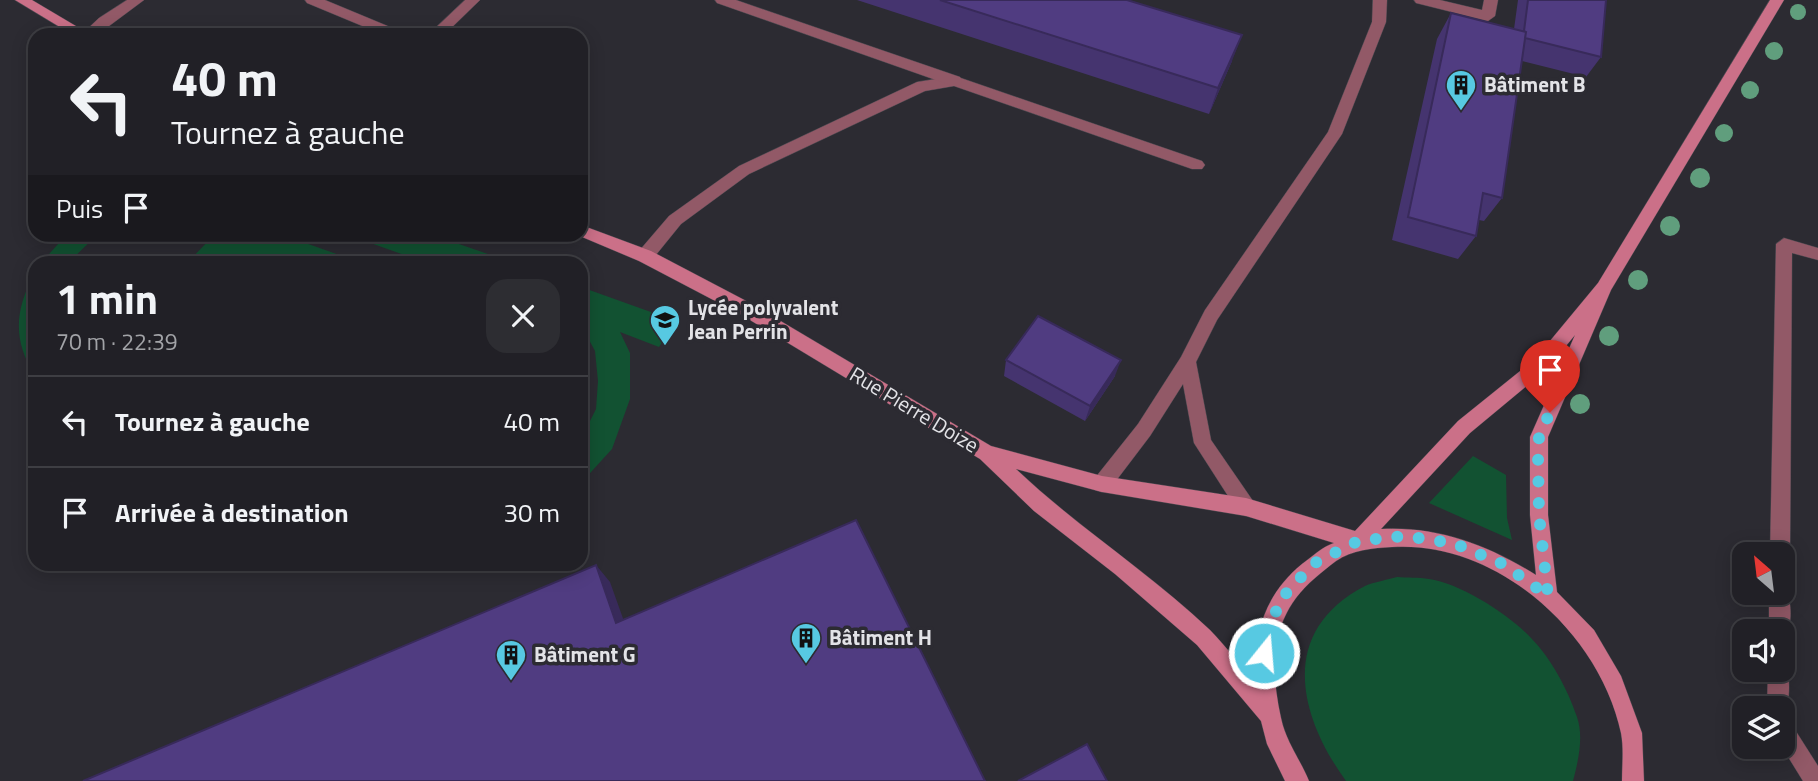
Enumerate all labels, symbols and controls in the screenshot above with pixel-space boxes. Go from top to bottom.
text: 40 m [171,40,278,115]
icon: left [56,56,147,147]
building icon: Bâtiment B [1444,68,1478,112]
place label: Bâtiment B [1484,68,1586,100]
text: Tournez à gauche [171,108,405,156]
text: Puis [56,189,103,228]
icon: arrive [117,189,155,227]
text: 1 min [56,266,158,330]
button: close [486,279,560,353]
place label: Lycée polyvalent Jean Perrin [688,291,839,347]
school or university icon: Lycée polyvalent Jean Perrin [648,303,682,347]
text: 70 m · 22:39 [56,324,178,359]
pin [1520,340,1580,412]
icon: arrive [1531,351,1569,389]
street label: Rue Pierre Doize [844,358,985,460]
text: Tournez à gauche [115,402,310,441]
text: 40 m [503,402,560,441]
icon: left [56,403,94,441]
text: Arrivée à destination [115,493,349,532]
text: 30 m [503,493,560,532]
icon: arrive [56,494,94,532]
north arrow [1732,542,1796,606]
map controls [1732,542,1795,759]
position arrow [1227,616,1301,690]
button: sound [1732,619,1795,682]
building icon: Bâtiment H [789,621,823,665]
place label: Bâtiment H [829,621,932,653]
building icon: Bâtiment G [494,638,528,682]
place label: Bâtiment G [534,638,636,670]
button: layers [1732,696,1795,759]

